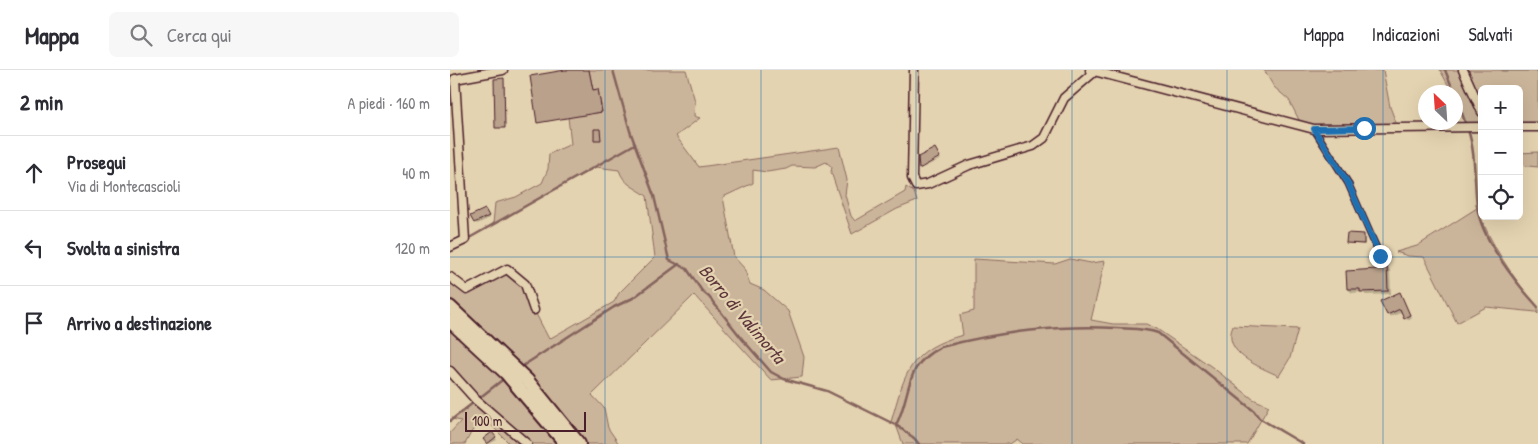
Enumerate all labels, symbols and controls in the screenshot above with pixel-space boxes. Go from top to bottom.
search box [109,12,459,57]
text: Mappa [25,19,79,51]
icon: search [127,21,155,49]
text: Cerca qui [167,22,232,48]
text: Mappa [1304,22,1344,47]
text: Indicazioni [1372,22,1440,47]
text: Salvati [1468,22,1513,47]
north arrow [1418,85,1463,130]
map controls [1478,85,1523,220]
button: + [1478,85,1523,130]
text: 2 min [20,88,63,117]
text: A piedi · 160 m [347,92,430,114]
route start [1353,117,1376,140]
button: − [1478,130,1523,175]
text: Prosegui [67,149,126,175]
icon: ahead [20,159,48,187]
text: 40 m [402,162,430,184]
text: Via di Montecascioli [67,175,181,197]
button: locate [1478,175,1523,220]
icon: left [20,234,48,262]
text: Svolta a sinistra [67,235,179,261]
text: 120 m [395,237,430,259]
route end [1369,245,1392,268]
water label: Borro di Valimorta [693,259,793,370]
icon: arrive [20,309,48,337]
text: Arrivo a destinazione [67,310,212,336]
scale bar [465,409,586,432]
text: 100 m [472,411,502,430]

